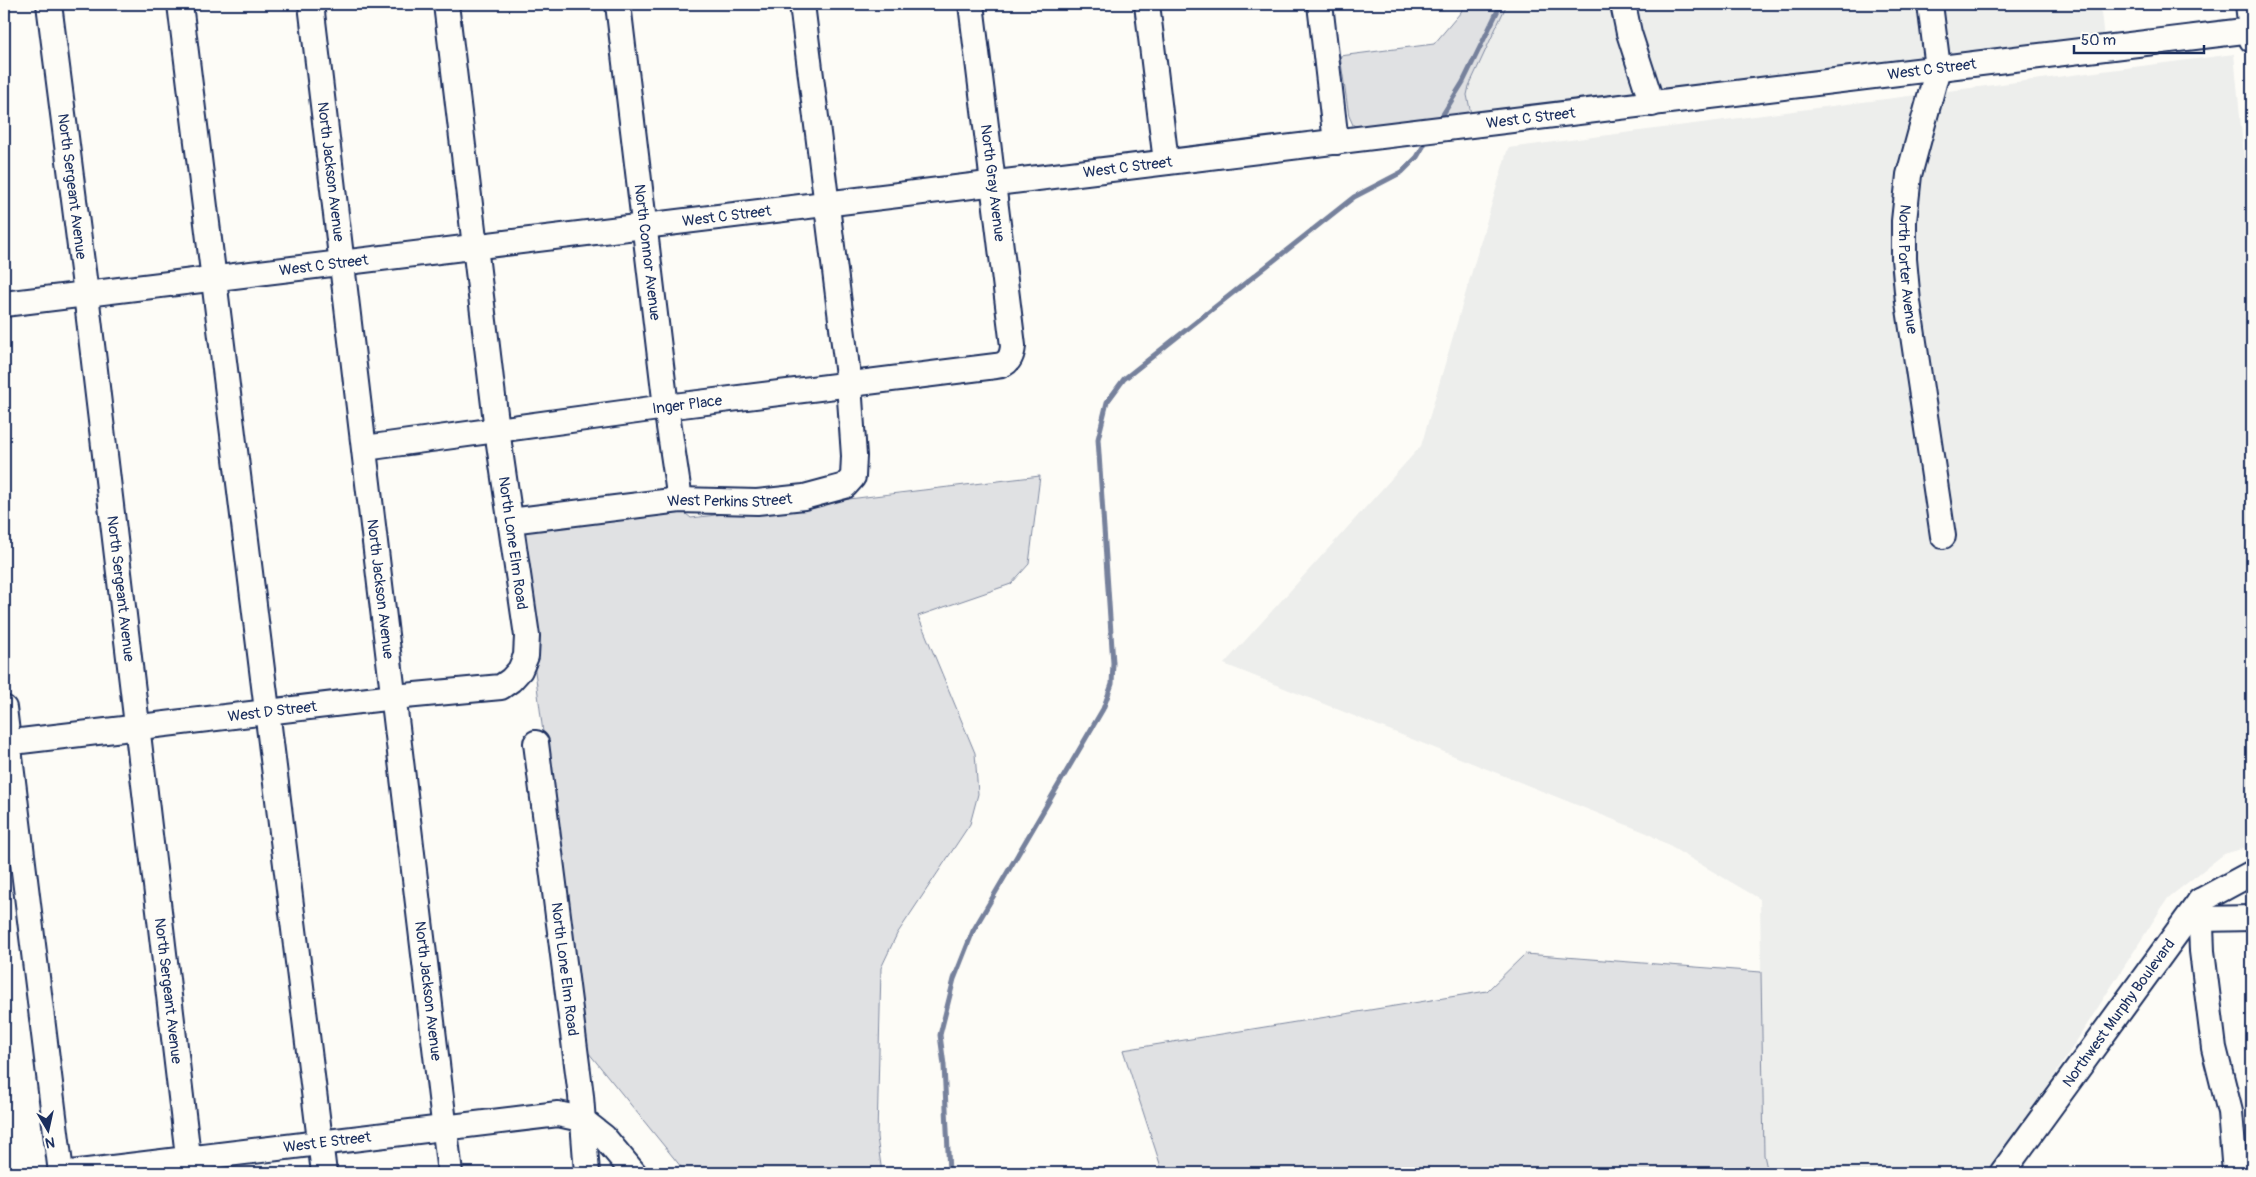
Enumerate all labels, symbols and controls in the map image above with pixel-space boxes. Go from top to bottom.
scale bar [2074,22,2204,54]
text: 50 m [2081,31,2116,50]
street label: West C Street [1886,55,1978,84]
street label: North Jackson Avenue [313,101,348,243]
street label: West C Street [1485,103,1577,133]
street label: North Sergeant Avenue [53,113,91,261]
street label: North Gray Avenue [976,123,1009,243]
street label: West C Street [1082,153,1174,182]
street label: North Connor Avenue [630,183,665,322]
street label: West C Street [681,201,773,231]
street label: North Porter Avenue [1894,203,1922,336]
street label: West C Street [278,251,370,280]
street label: Inger Place [651,391,724,419]
street label: North Lone Elm Road [494,475,531,611]
street label: West Perkins Street [666,489,794,512]
street label: North Sergeant Avenue [102,515,138,663]
street label: North Jackson Avenue [362,518,398,660]
street label: West D Street [227,697,319,727]
street label: North Lone Elm Road [546,901,582,1037]
street label: North Sergeant Avenue [150,917,186,1065]
street label: North Jackson Avenue [410,920,446,1063]
street label: Northwest Murphy Boulevard [2059,935,2179,1091]
north arrow [22,1104,72,1154]
street label: West E Street [282,1128,373,1157]
text: N [44,1133,56,1151]

